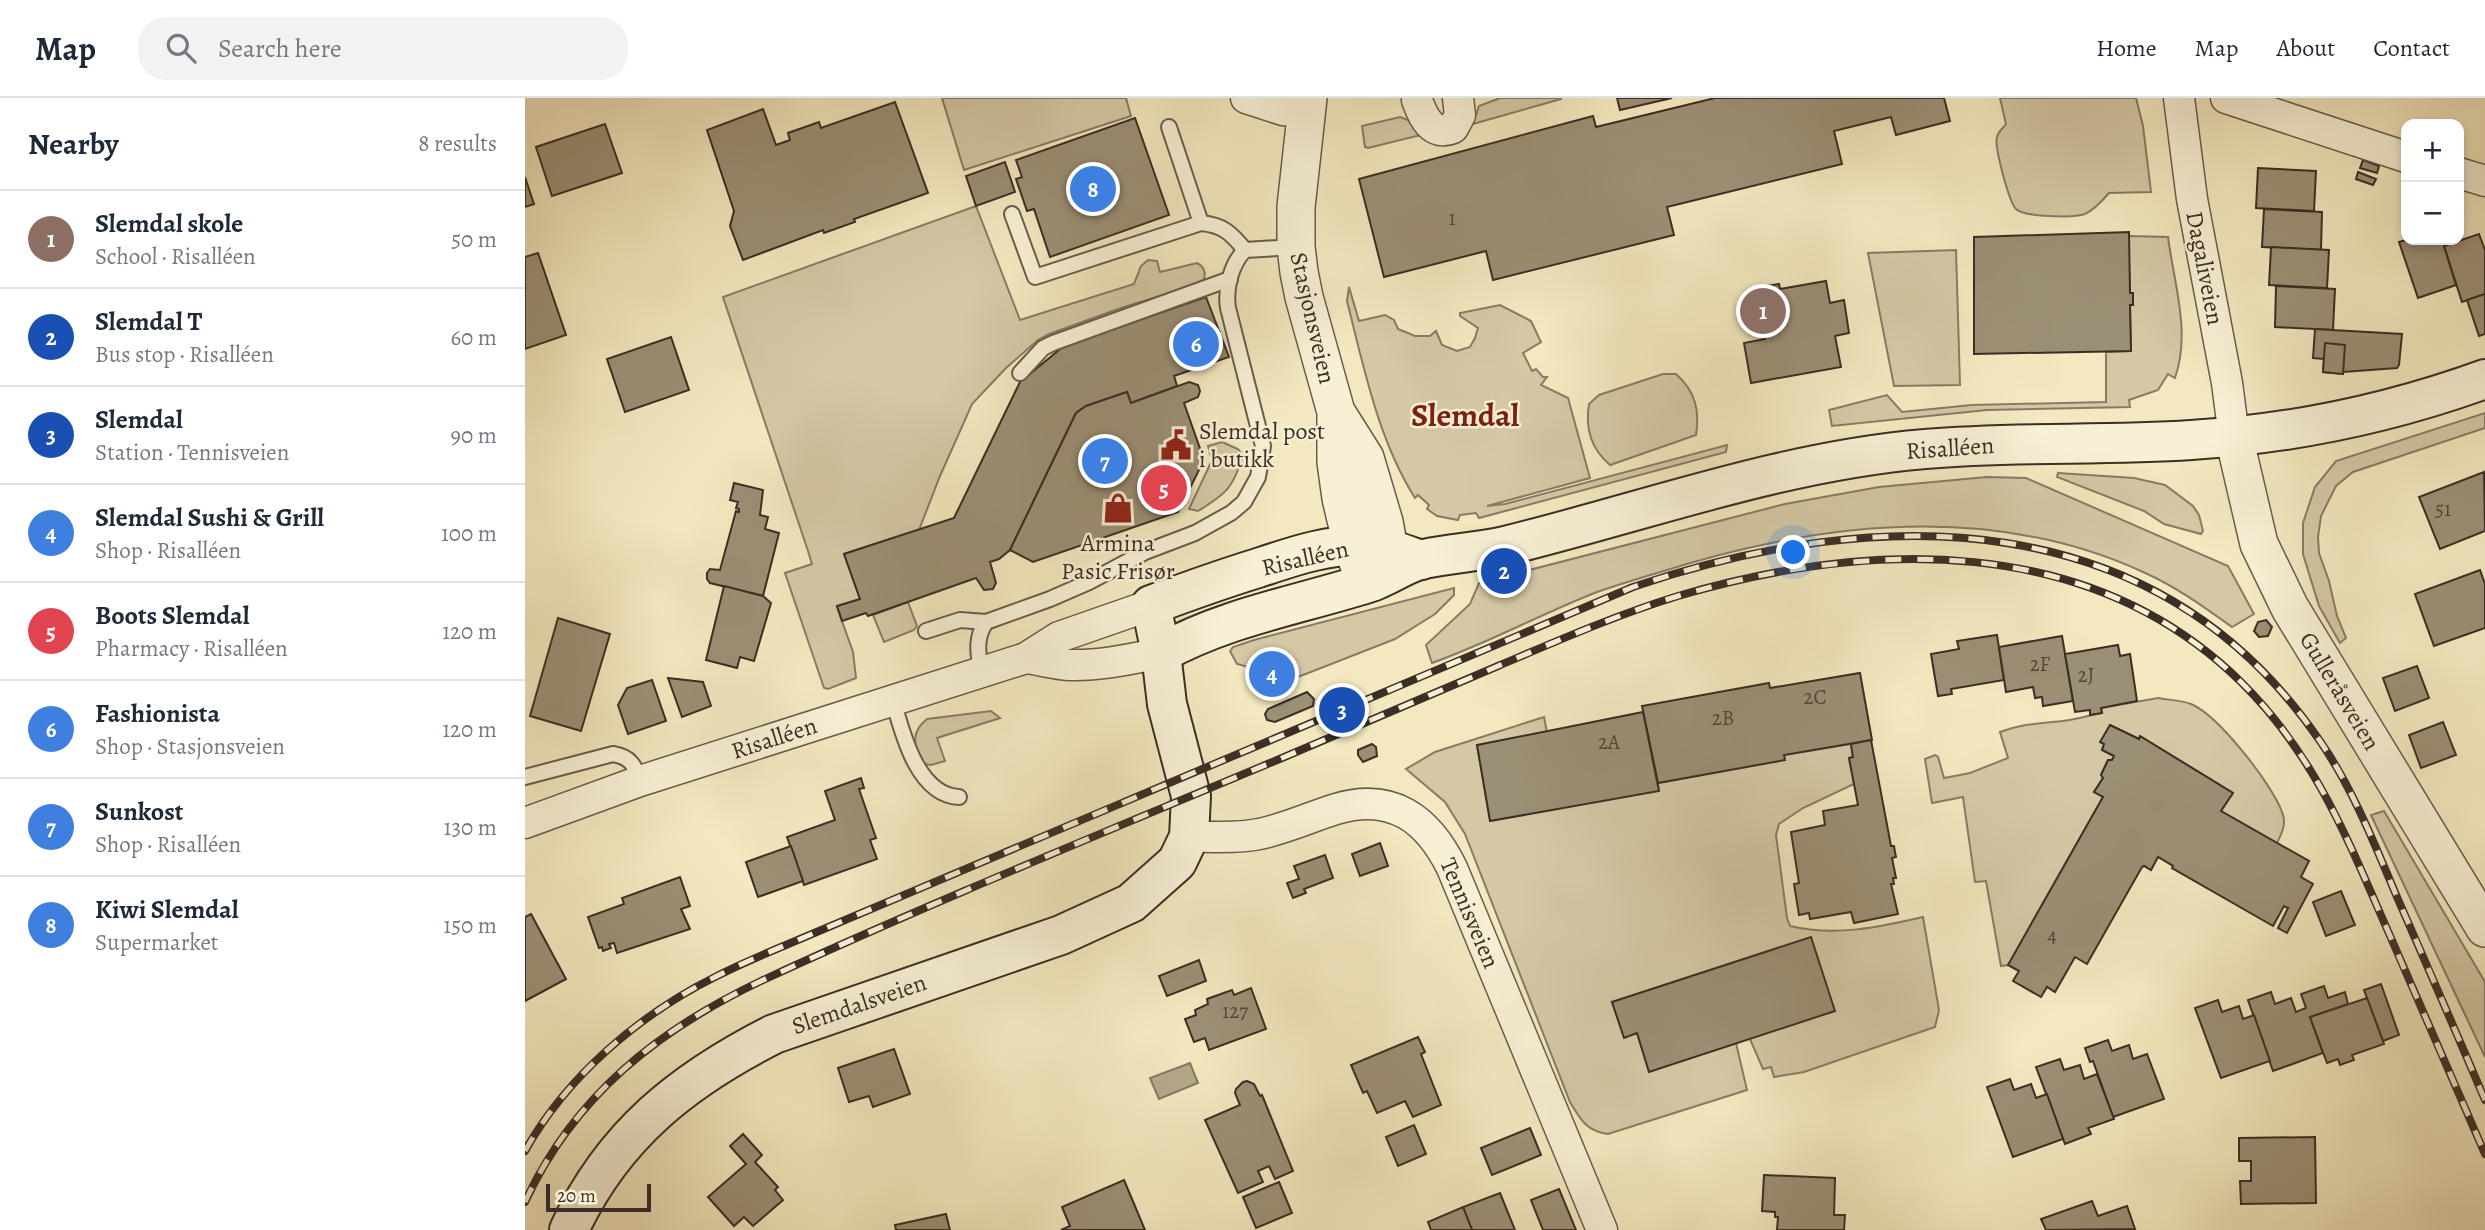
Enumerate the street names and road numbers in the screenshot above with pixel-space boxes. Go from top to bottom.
street label: Dagaliveien [2178,208,2232,328]
street label: Stasjonsveien [1282,249,1344,387]
street label: Risalléen [1905,429,1995,467]
street label: Risalléen [1258,532,1352,584]
street label: Gulleråsveien [2292,626,2388,756]
street label: Risalléen [727,709,821,767]
street label: Tennisveien [1432,853,1508,973]
street label: Slemdalsveien [787,966,931,1042]

